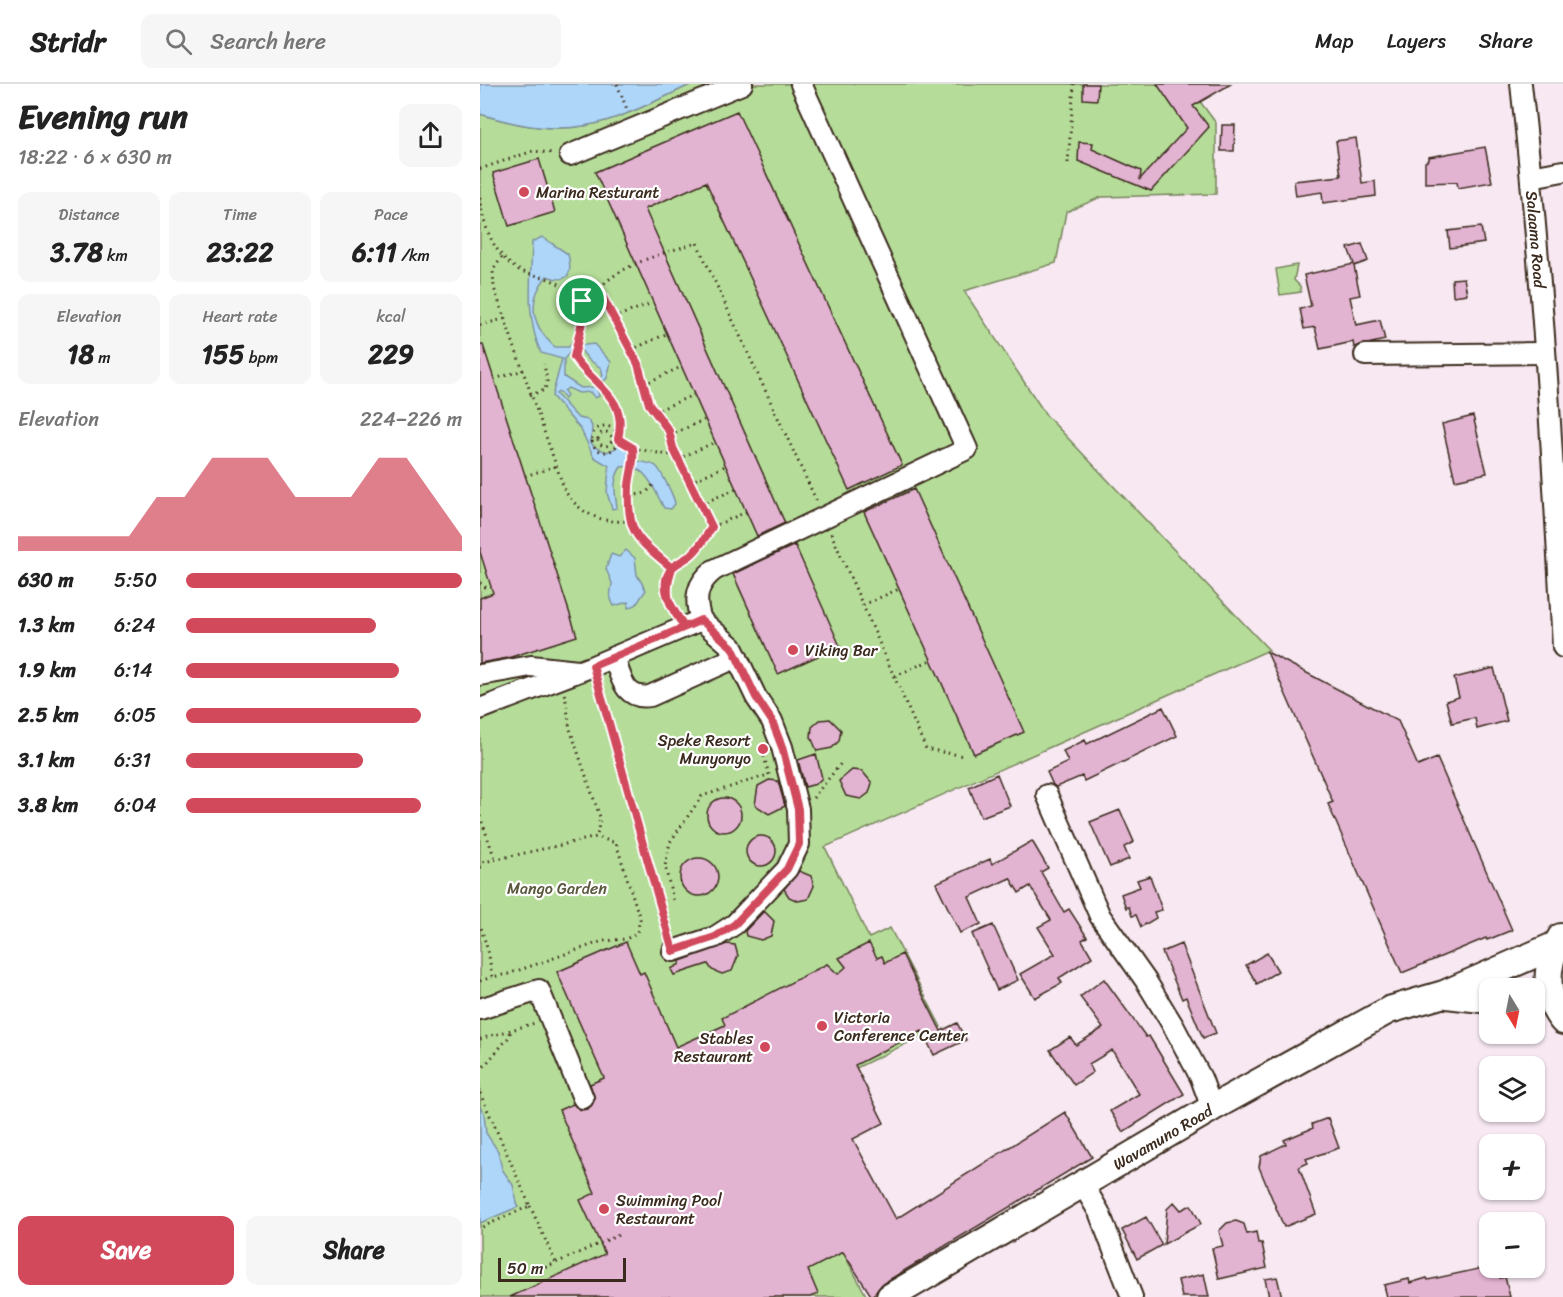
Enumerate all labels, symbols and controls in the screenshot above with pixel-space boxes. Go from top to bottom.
search box [141,14,561,68]
text: Stridr [30,17,105,66]
text: Search here [210,22,326,61]
text: Map [1315,22,1354,60]
text: Layers [1387,22,1446,60]
text: Share [1479,22,1533,60]
icon: search [162,25,195,58]
text: Evening run [18,88,188,146]
button: share [399,104,462,167]
text: 18:22 · 6 × 630 m [18,140,172,175]
place label: Marina Resturant [536,178,659,207]
marker: Marina Resturant [517,185,531,199]
street label: Salaama Road [1518,189,1555,291]
text: Distance [59,200,119,229]
text: Time [223,200,257,229]
text: Pace [374,200,408,229]
text: 3.78 [50,229,103,275]
text: 23:22 [206,229,274,275]
text: 6:11 [352,229,397,275]
text: km [103,241,128,270]
text: /km [397,241,430,270]
pin [556,275,607,326]
icon: arrive [565,284,598,317]
text: Elevation [57,302,121,331]
text: Heart rate [202,302,278,331]
text: kcal [376,302,406,331]
text: 18 [67,331,94,377]
text: 155 [202,331,245,377]
text: 229 [368,331,414,377]
text: m [94,343,111,372]
text: bpm [245,343,278,372]
text: Elevation [18,402,99,437]
text: 224–226 m [360,402,462,437]
text: 630 m [18,563,74,598]
text: 5:50 [114,563,157,598]
text: 1.3 km [18,608,75,643]
text: 6:24 [114,608,155,643]
place label: Viking Bar [805,636,879,665]
marker: Viking Bar [786,643,800,657]
text: 1.9 km [18,653,76,688]
text: 6:14 [114,653,152,688]
text: 2.5 km [18,698,79,733]
text: 6:05 [114,698,156,733]
place label: Speke Resort Munyonyo [658,726,751,773]
marker: Speke Resort Munyonyo [756,742,770,756]
text: 3.1 km [18,743,75,778]
text: 6:31 [114,743,151,778]
text: 3.8 km [18,788,78,823]
text: 6:04 [114,788,157,823]
park label: Mango Garden [507,874,607,903]
north arrow [1479,978,1545,1044]
map controls [1479,978,1545,1278]
place label: Victoria Conference Center [834,1003,969,1050]
marker: Victoria Conference Center [815,1019,829,1033]
place label: Stables Restaurant [674,1024,754,1071]
marker: Stables Restaurant [758,1040,772,1054]
button: layers [1479,1056,1545,1122]
street label: Wavamuno Road [1107,1095,1220,1178]
button: + [1479,1134,1545,1200]
place label: Swimming Pool Restaurant [616,1186,722,1233]
marker: Swimming Pool Restaurant [597,1202,611,1216]
button: − [1479,1212,1545,1278]
button: Save [18,1216,234,1285]
button: Share [246,1216,462,1285]
text: 50 m [507,1254,543,1283]
scale bar [498,1255,626,1282]

